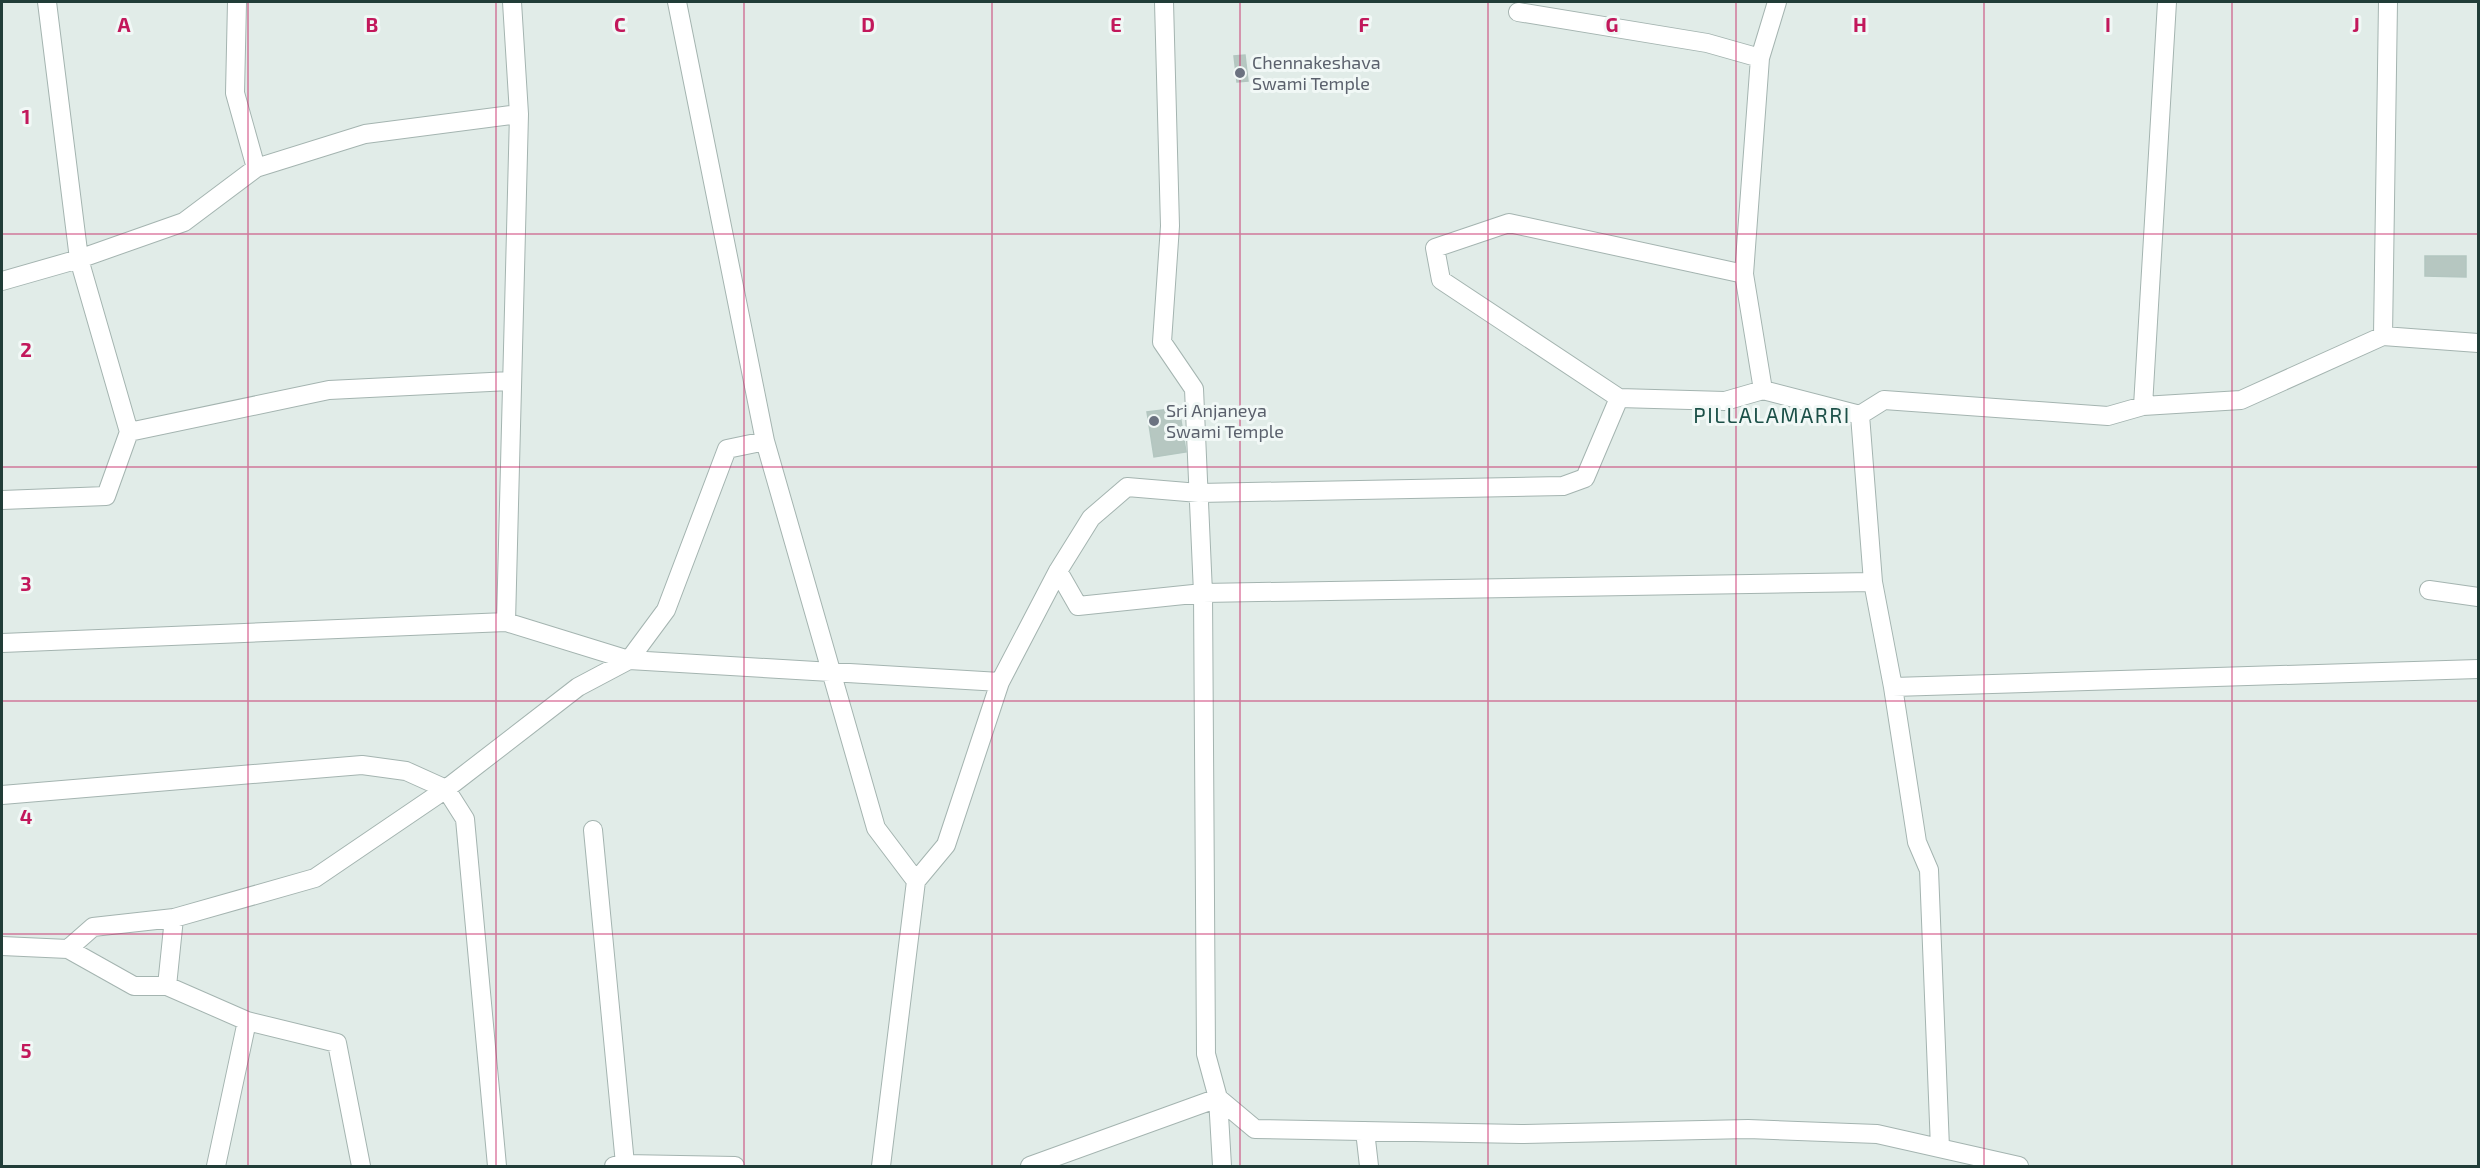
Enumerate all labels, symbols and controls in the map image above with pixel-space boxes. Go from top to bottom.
text: A [117,12,131,36]
text: B [366,12,378,36]
text: C [614,12,626,36]
text: D [861,12,875,36]
text: E [1110,12,1122,36]
text: F [1358,12,1370,36]
text: G [1606,12,1618,36]
text: H [1853,12,1867,36]
text: I [2105,12,2111,36]
text: J [2352,12,2360,36]
place label: Chennakeshava Swami Temple [1252,51,1381,94]
marker: Chennakeshava Swami Temple [1233,66,1247,80]
text: 1 [22,104,30,128]
text: 2 [20,337,32,361]
place label: Sri Anjaneya Swami Temple [1166,399,1284,442]
district label: PILLALAMARRI [1693,402,1851,427]
marker: Sri Anjaneya Swami Temple [1147,414,1161,428]
text: 3 [20,571,32,595]
text: 4 [20,804,33,828]
text: 5 [20,1038,32,1062]

